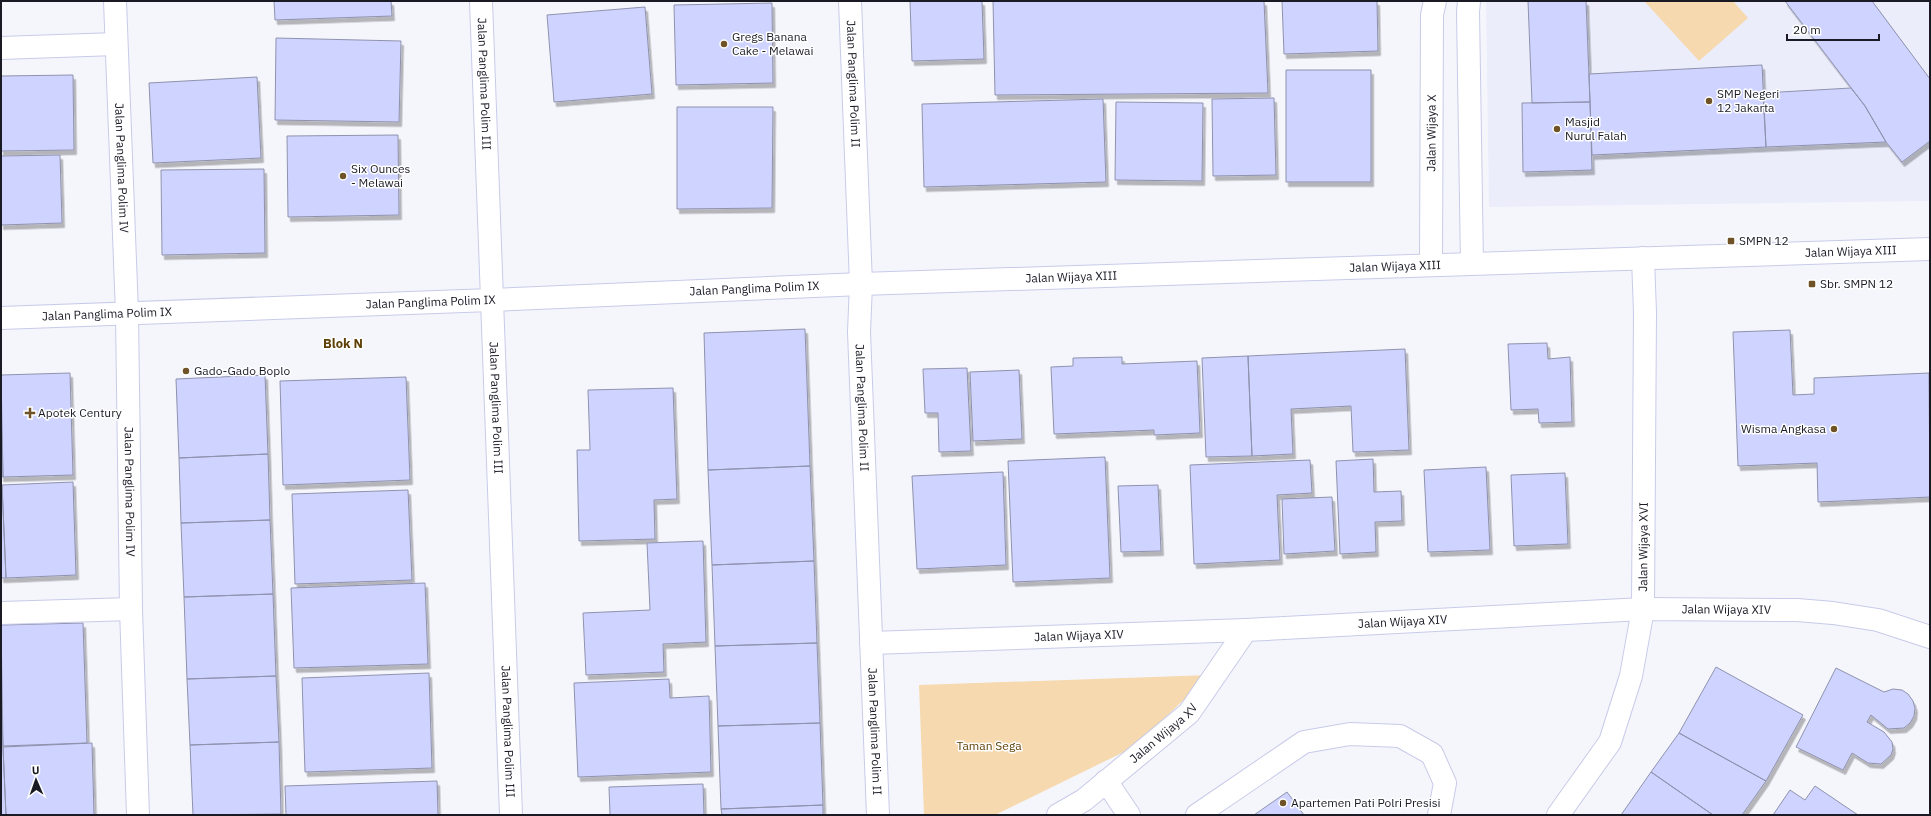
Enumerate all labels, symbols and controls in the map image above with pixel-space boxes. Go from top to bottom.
scale bar [1787,16,1879,42]
street label: Jalan Panglima Polim III [475,17,494,151]
street label: Jalan Panglima Polim II [844,20,864,148]
text: 20 m [1793,22,1821,37]
place label: Gregs Banana Cake - Melawai [732,29,814,58]
marker: Gregs Banana Cake - Melawai [719,39,729,49]
place label: SMP Negeri 12 Jakarta [1717,86,1779,115]
street label: Jalan Wijaya X [1423,94,1439,172]
marker: SMP Negeri 12 Jakarta [1704,96,1714,106]
street label: Jalan Panglima Polim IV [112,103,132,234]
place label: Masjid Nurul Falah [1565,114,1627,143]
marker: Masjid Nurul Falah [1552,124,1562,134]
place label: Six Ounces - Melawai [351,161,411,190]
marker: Six Ounces - Melawai [338,171,348,181]
place label: SMPN 12 [1739,233,1789,248]
marker: SMPN 12 [1726,236,1736,246]
street label: Jalan Wijaya XIII [1805,242,1897,260]
street label: Jalan Wijaya XIII [1349,257,1441,275]
street label: Jalan Wijaya XIII [1025,268,1118,286]
place label: Sbr. SMPN 12 [1820,276,1893,291]
street label: Jalan Panglima Polim IX [689,278,820,298]
marker: Sbr. SMPN 12 [1807,279,1817,289]
street label: Jalan Panglima Polim IX [365,292,497,312]
street label: Jalan Panglima Polim IX [42,304,173,323]
district label: Blok N [323,335,363,352]
street label: Jalan Panglima Polim III [487,341,506,474]
street label: Jalan Panglima Polim II [852,344,872,472]
place label: Gado-Gado Boplo [194,363,291,378]
marker: Gado-Gado Boplo [181,366,191,376]
place label: Apotek Century [38,405,122,420]
marker: Apotek Century [25,408,35,418]
place label: Wisma Angkasa [1741,421,1827,436]
marker: Wisma Angkasa [1829,424,1839,434]
street label: Jalan Panglima Polim IV [122,427,138,558]
street label: Jalan Wijaya XVI [1635,502,1651,592]
street label: Jalan Wijaya XIV [1681,601,1772,617]
street label: Jalan Wijaya XIV [1357,611,1448,631]
street label: Jalan Wijaya XIV [1034,626,1125,644]
street label: Jalan Panglima Polim III [498,665,518,798]
street label: Jalan Panglima Polim II [865,667,885,796]
street label: Jalan Wijaya XV [1126,700,1201,766]
park label: Taman Sega [956,738,1022,753]
north arrow [16,760,56,800]
text: U [32,763,40,777]
place label: Apartemen Pati Polri Presisi [1291,795,1441,810]
marker: Apartemen Pati Polri Presisi [1278,798,1288,808]

